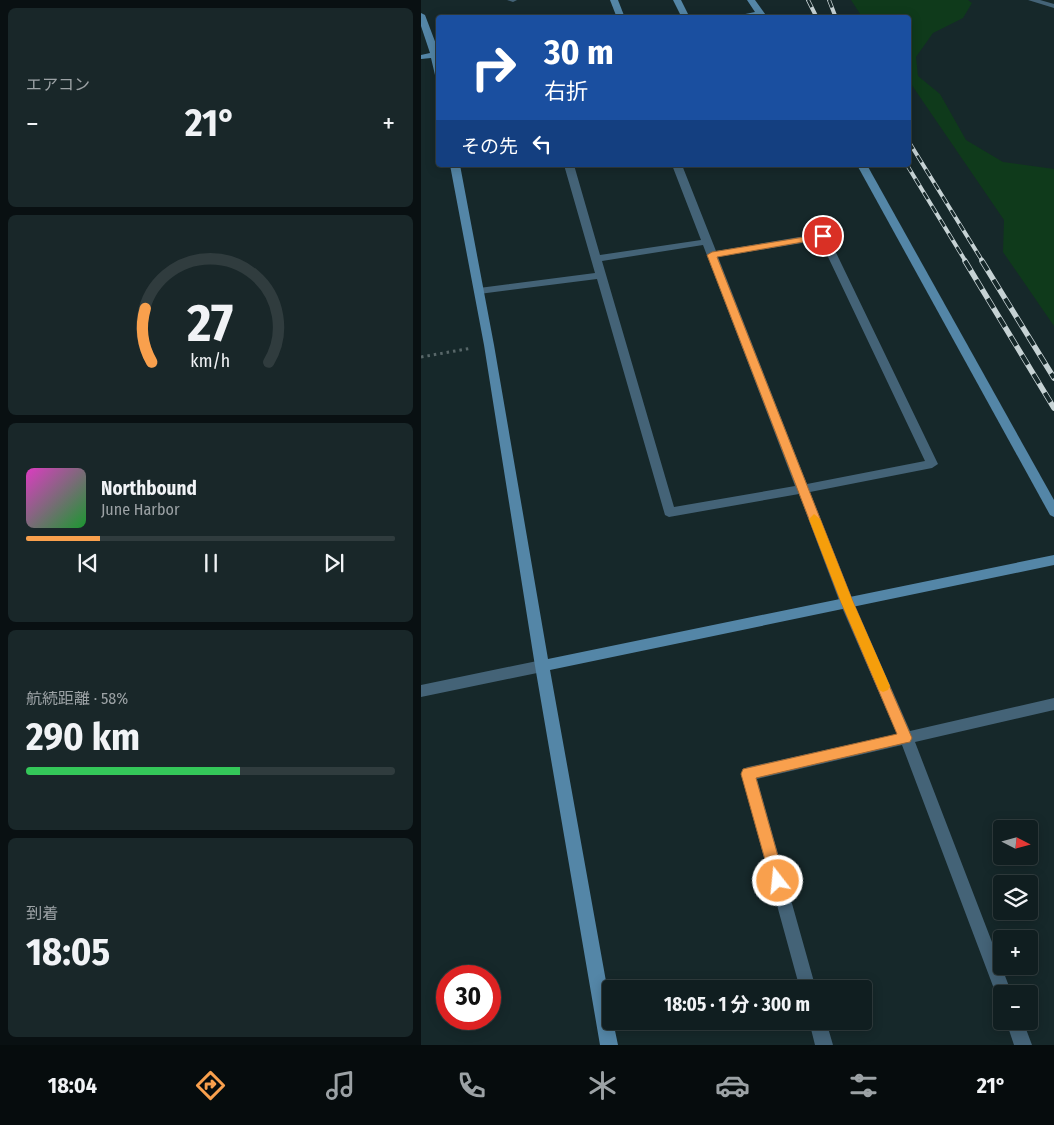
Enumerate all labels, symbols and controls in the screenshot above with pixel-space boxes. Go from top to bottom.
text: 30 m [544,31,614,73]
icon: right [461,35,526,100]
text: エアコン [26,75,90,94]
text: 右折 [544,78,588,105]
text: 21° [185,100,236,146]
text: − [26,107,39,140]
text: + [382,107,395,140]
icon: left [528,130,556,158]
text: その先 [461,135,518,158]
pin [802,215,844,257]
icon: arrive [809,222,837,250]
text: 27 [187,292,233,355]
text: km/h [191,350,230,372]
text: Northbound [101,477,197,500]
text: June Harbor [101,500,179,519]
icon: previous [74,549,102,577]
icon: pause [197,549,225,577]
icon: next [320,549,348,577]
text: 航続距離 · 58% [26,689,128,708]
text: 290 km [26,714,140,760]
north arrow [993,820,1039,865]
map controls [993,820,1038,1030]
position arrow [751,854,803,906]
button: layers [993,875,1038,920]
text: 到着 [26,904,58,923]
text: 18:05 [26,929,110,975]
button: + [993,930,1038,975]
speed limit sign: 30 [436,965,501,1030]
button: − [993,985,1038,1030]
text: 18:05 · 1 分 · 300 m [664,993,810,1016]
icon: directions [193,1068,228,1103]
icon: music [323,1068,358,1103]
icon: phone [454,1068,489,1103]
icon: climate [585,1068,620,1103]
icon: car [715,1068,750,1103]
icon: filters [846,1068,881,1103]
text: 18:04 [48,1072,97,1099]
text: 21° [977,1072,1006,1099]

